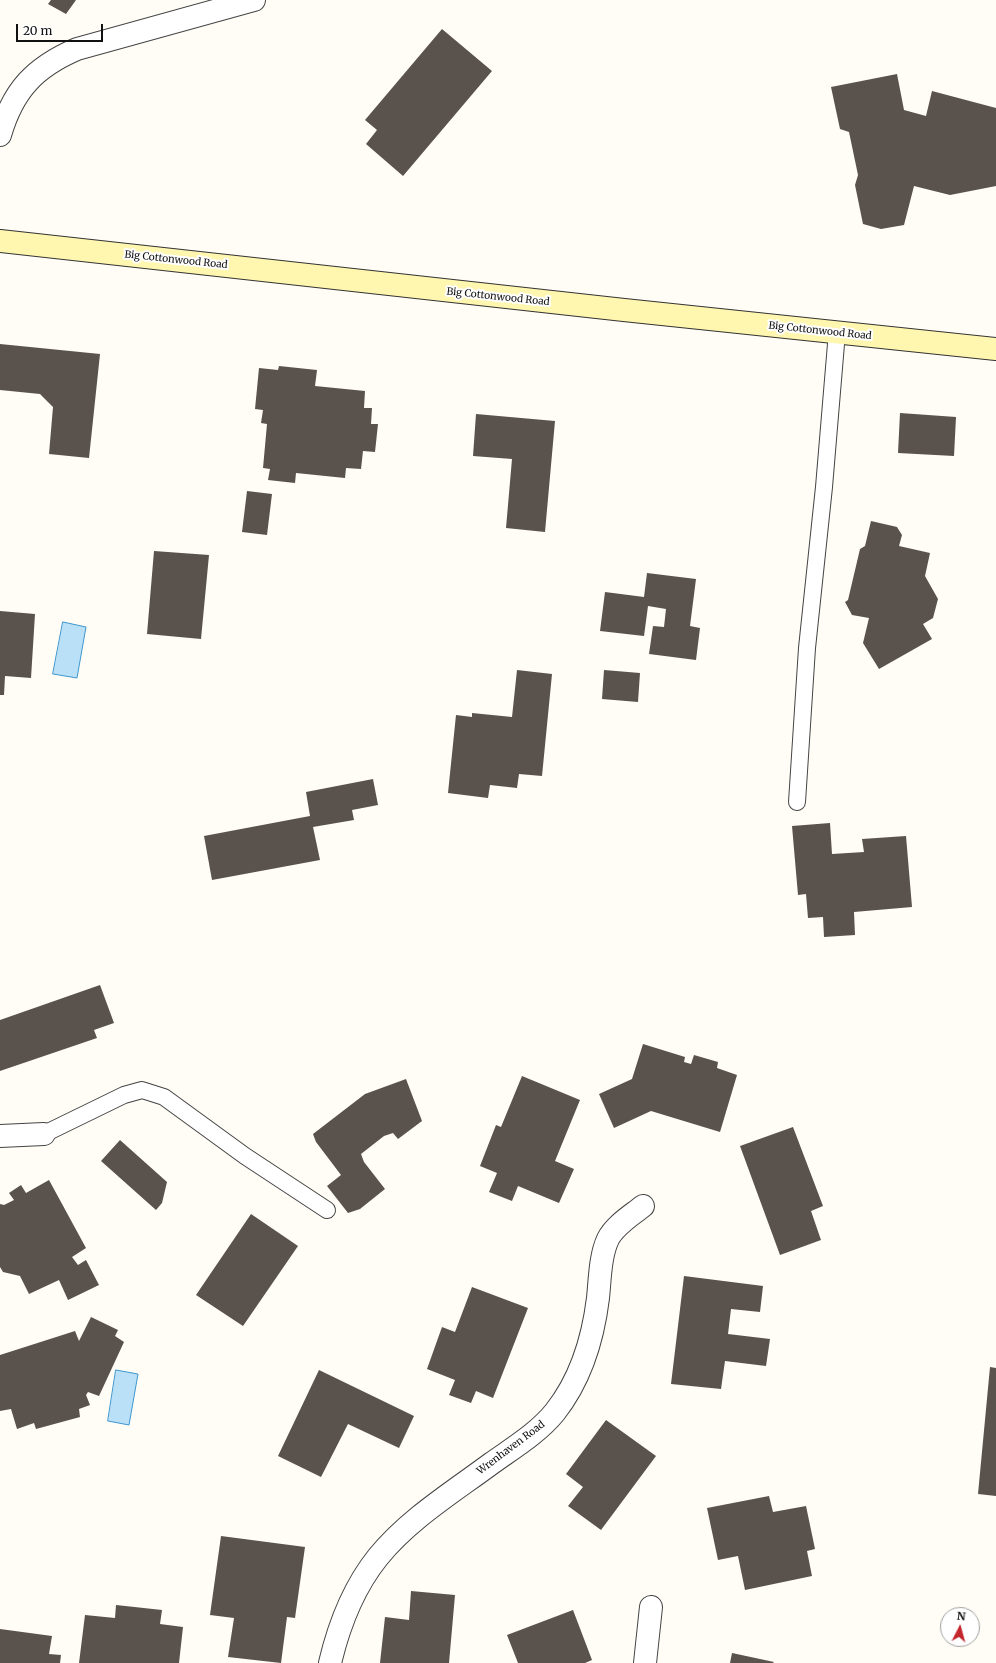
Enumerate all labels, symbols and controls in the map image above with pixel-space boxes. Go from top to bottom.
scale bar [18,16,105,42]
text: 20 m [23,23,52,38]
street label: Big Cottonwood Road [124,249,228,271]
street label: Big Cottonwood Road [446,286,550,308]
street label: Big Cottonwood Road [768,320,872,342]
street label: Wrenhaven Road [475,1419,547,1477]
north arrow [940,1607,980,1647]
text: N [956,1609,966,1623]

